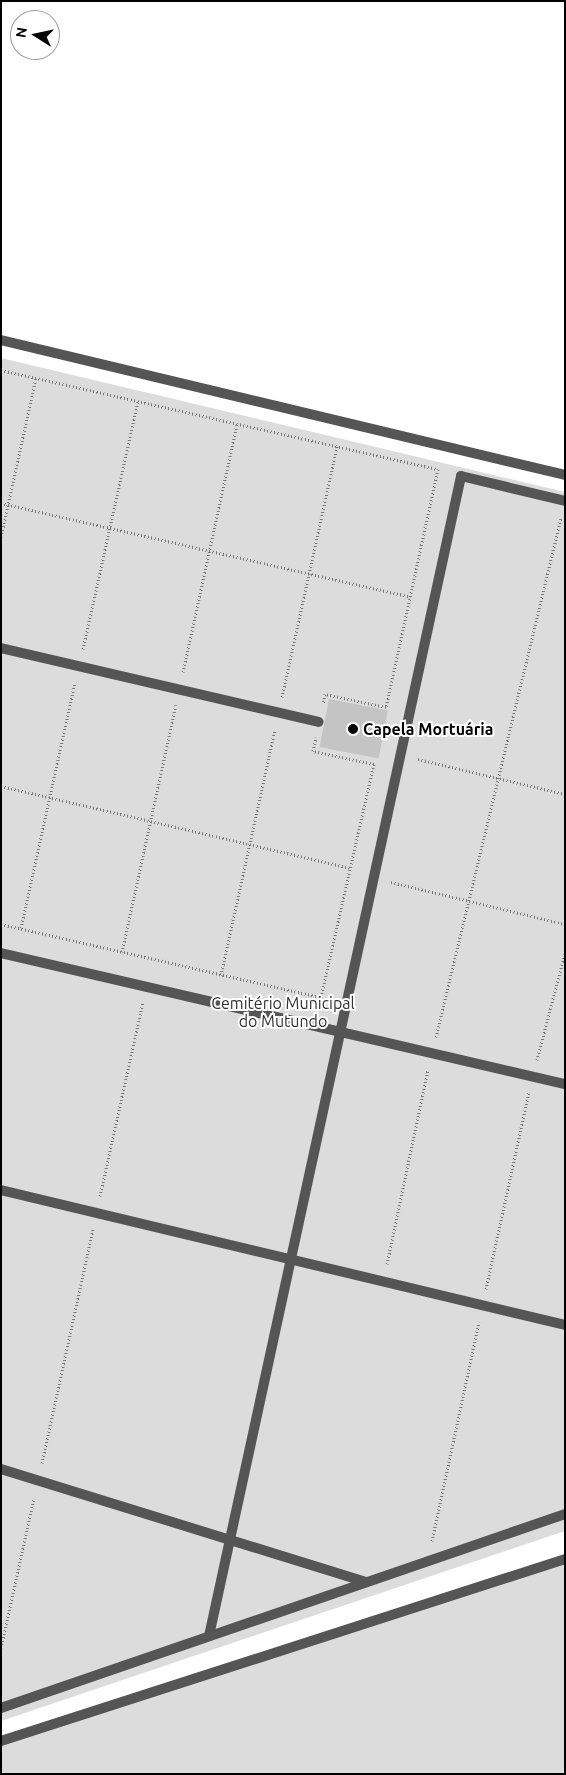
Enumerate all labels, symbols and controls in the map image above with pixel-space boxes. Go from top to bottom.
north arrow [10,10,60,60]
text: N [12,26,30,39]
place label: Capela Mortuária [363,719,493,739]
marker: Capela Mortuária [347,723,359,735]
park label: Cemitério Municipal do Mutundo [211,993,355,1031]

